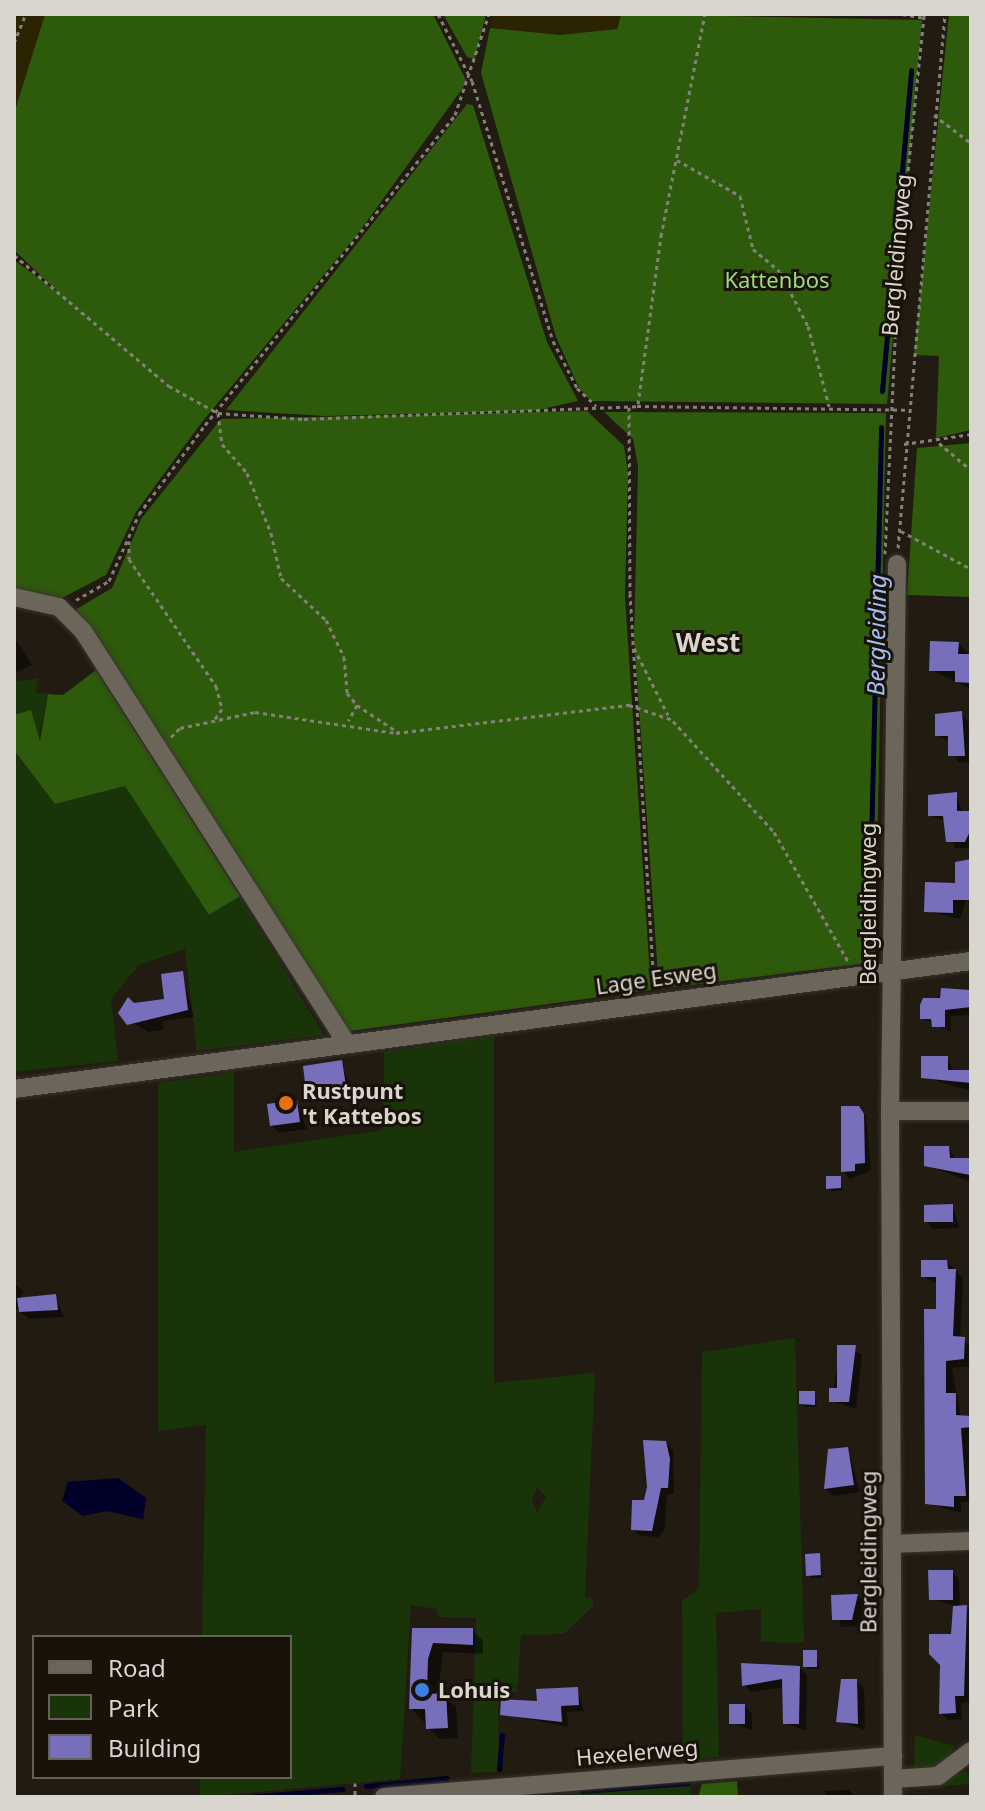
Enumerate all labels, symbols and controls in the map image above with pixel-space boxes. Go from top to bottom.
street label: Bergleidingweg [876,173,916,337]
park label: Kattenbos [724,267,830,293]
water label: Bergleiding [861,574,891,696]
district label: West [676,627,740,659]
street label: Bergleidingweg [855,823,881,985]
street label: Lage Esweg [594,956,718,1000]
place label: Rustpunt 't Kattebos [302,1077,422,1128]
marker: Rustpunt 't Kattebos [277,1094,295,1112]
street label: Bergleidingweg [855,1471,881,1633]
legend [32,1635,292,1779]
text: Road [108,1651,166,1684]
place label: Lohuis [438,1677,510,1703]
marker: Lohuis [413,1681,431,1699]
text: Park [108,1691,159,1724]
text: Building [108,1731,201,1764]
street label: Hexelerweg [575,1734,699,1770]

